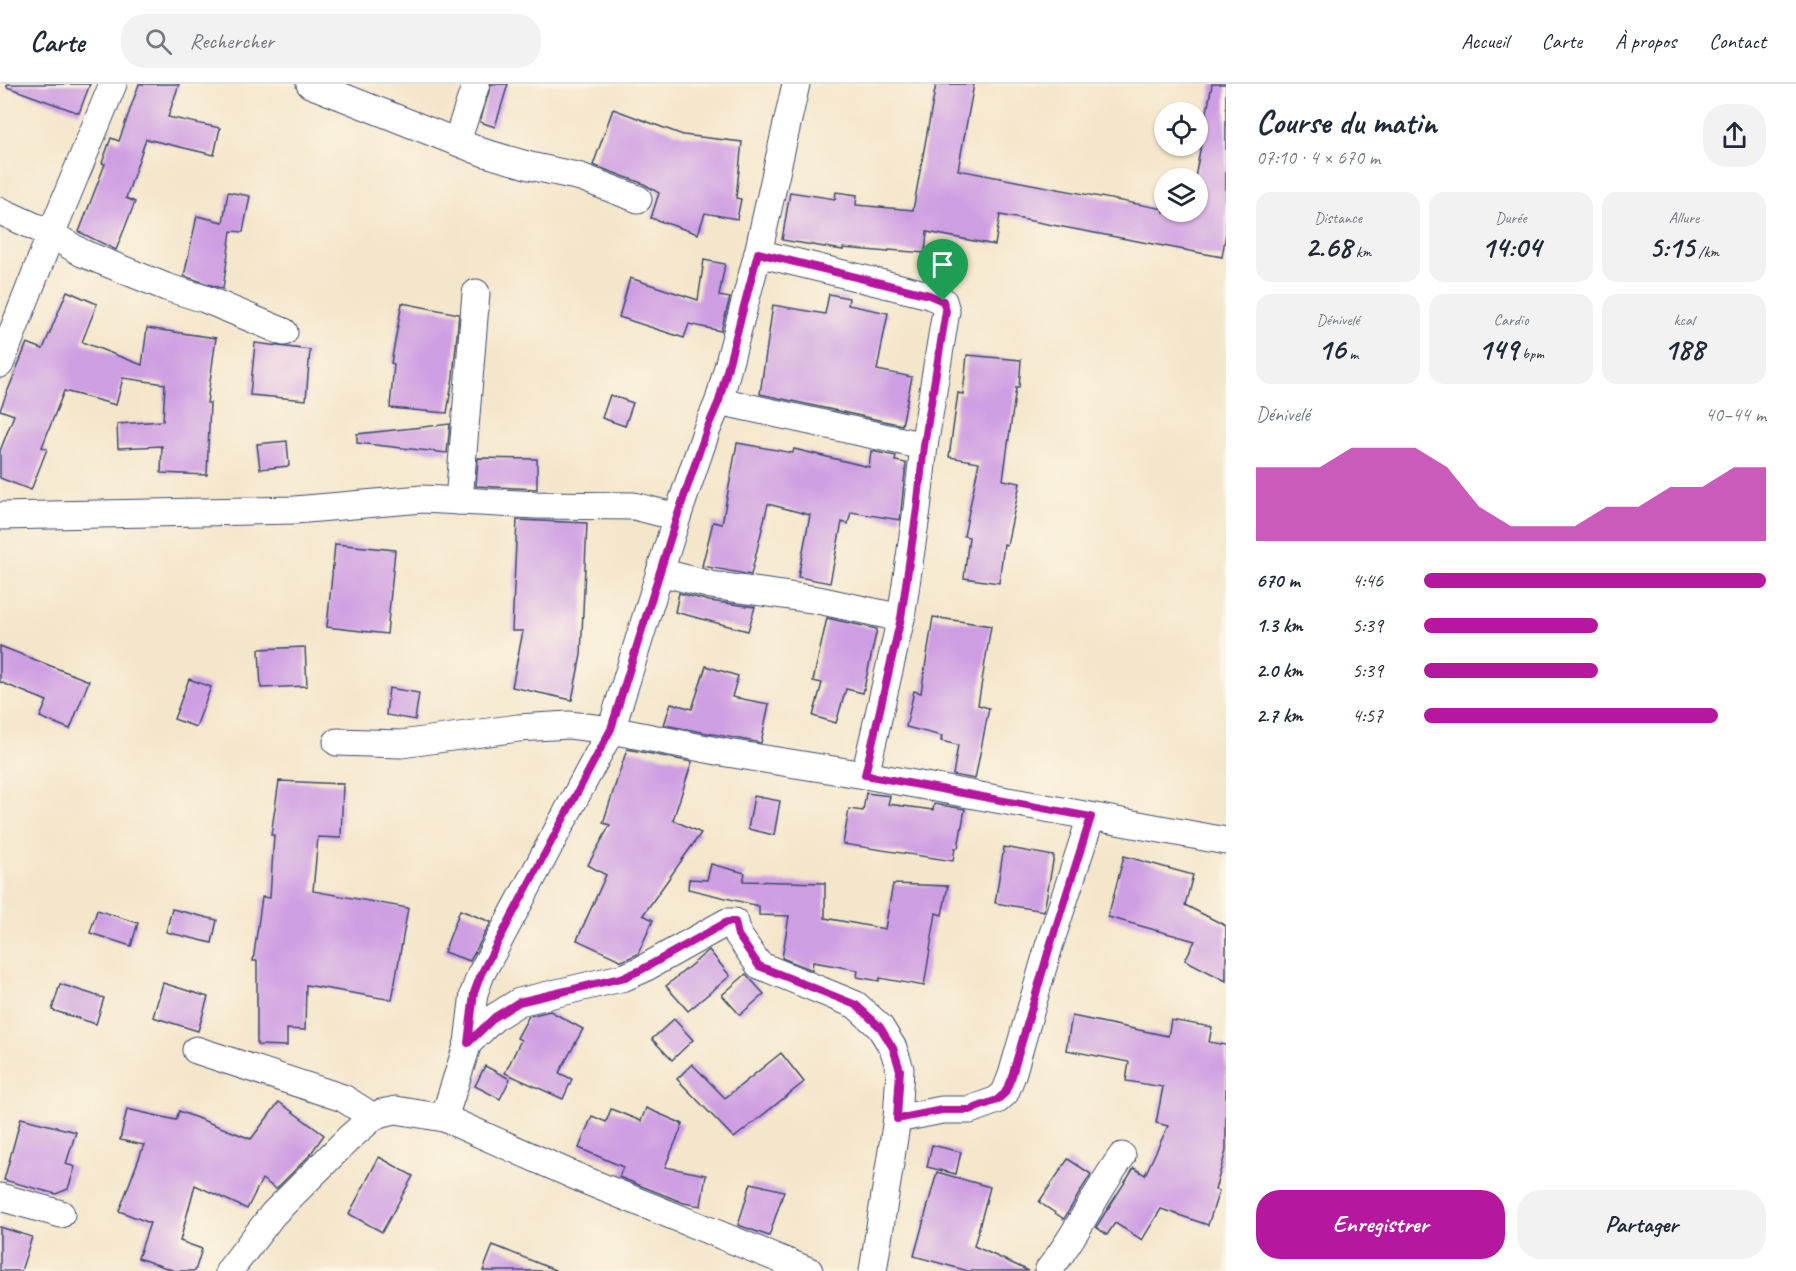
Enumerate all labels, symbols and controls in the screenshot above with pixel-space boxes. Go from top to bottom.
search box [121,14,541,68]
text: Carte [30,24,85,59]
icon: search [142,25,175,58]
text: Rechercher [190,27,274,55]
text: Accueil [1461,28,1509,54]
text: Carte [1542,28,1582,54]
text: À propos [1615,28,1676,54]
text: Contact [1709,28,1766,54]
text: Course du matin [1256,101,1437,143]
map controls [1154,102,1208,222]
button: locate [1154,102,1208,156]
button: share [1703,104,1766,167]
text: 07:10 · 4 × 670 m [1256,145,1380,170]
button: layers [1154,168,1208,222]
text: Distance [1314,208,1362,228]
text: Durée [1495,208,1527,228]
text: Allure [1669,208,1699,228]
text: 2.68 [1305,228,1352,266]
text: 14:04 [1481,228,1541,266]
text: 5:15 [1649,228,1694,266]
pin [917,239,968,301]
text: km [1352,242,1371,262]
text: /km [1694,242,1719,262]
icon: arrive [926,248,959,281]
text: Dénivelé [1316,310,1360,330]
text: Cardio [1493,310,1529,330]
text: kcal [1673,310,1695,330]
text: 16 [1318,330,1345,368]
text: 149 [1478,330,1518,368]
text: 188 [1664,330,1704,368]
text: m [1345,344,1358,364]
text: bpm [1518,344,1544,364]
text: Dénivelé [1256,402,1310,427]
text: 40–44 m [1705,402,1766,427]
text: 670 m [1256,568,1300,593]
text: 4:46 [1352,568,1383,593]
text: 1.3 km [1256,613,1303,638]
text: 5:39 [1352,613,1383,638]
text: 2.0 km [1256,658,1303,683]
text: 5:39 [1352,658,1383,683]
text: 2.7 km [1256,703,1302,728]
text: 4:57 [1352,703,1383,728]
button: Enregistrer [1256,1190,1505,1259]
button: Partager [1517,1190,1766,1259]

